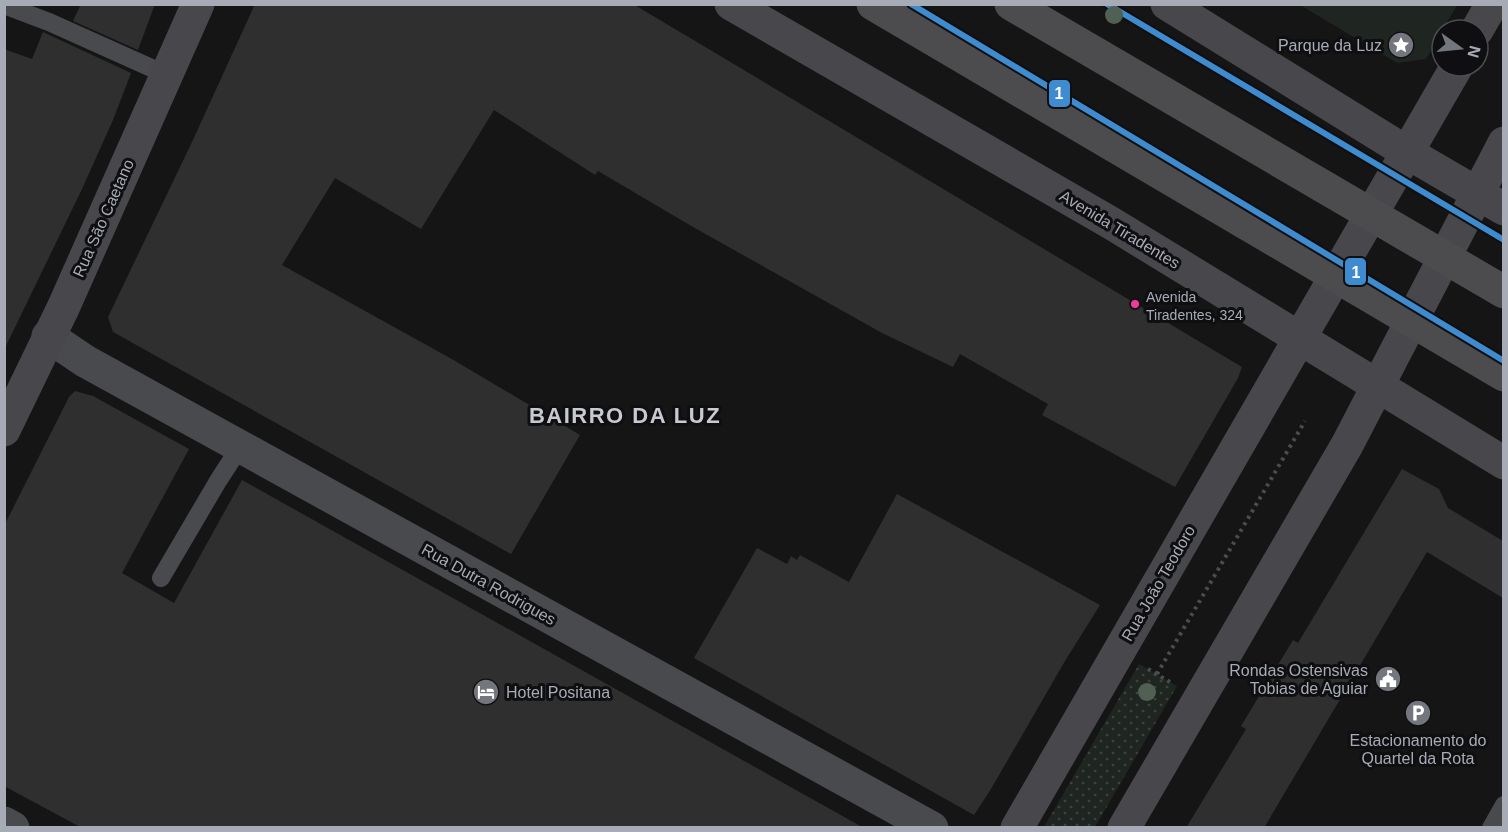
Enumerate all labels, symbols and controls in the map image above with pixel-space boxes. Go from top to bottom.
north arrow [1430,18,1490,78]
place icon: Parque da Luz [1386,30,1416,60]
place label: Parque da Luz [1278,37,1382,54]
text: N [1464,44,1484,60]
line badge: 1 [1048,79,1071,108]
text: 1 [1055,85,1064,102]
street label: Rua São Caetano [70,157,137,280]
street label: Avenida Tiradentes [1057,187,1183,272]
line badge: 1 [1344,257,1367,286]
text: 1 [1352,264,1361,281]
place label: Avenida Tiradentes, 324 [1146,289,1243,323]
marker: Avenida Tiradentes, 324 [1129,298,1141,310]
district label: BAIRRO DA LUZ [529,403,721,428]
street label: Rua João Teodoro [1118,522,1198,644]
street label: Rua Dutra Rodrigues [419,541,559,628]
place label: Rondas Ostensivas Tobias de Aguiar [1229,662,1369,697]
public building icon: Rondas Ostensivas Tobias de Aguiar [1373,664,1403,694]
hotel icon: Hotel Positana [471,677,501,707]
place label: Hotel Positana [506,684,610,701]
parking icon: Estacionamento do Quartel da Rota [1403,698,1433,728]
place label: Estacionamento do Quartel da Rota [1350,732,1487,767]

